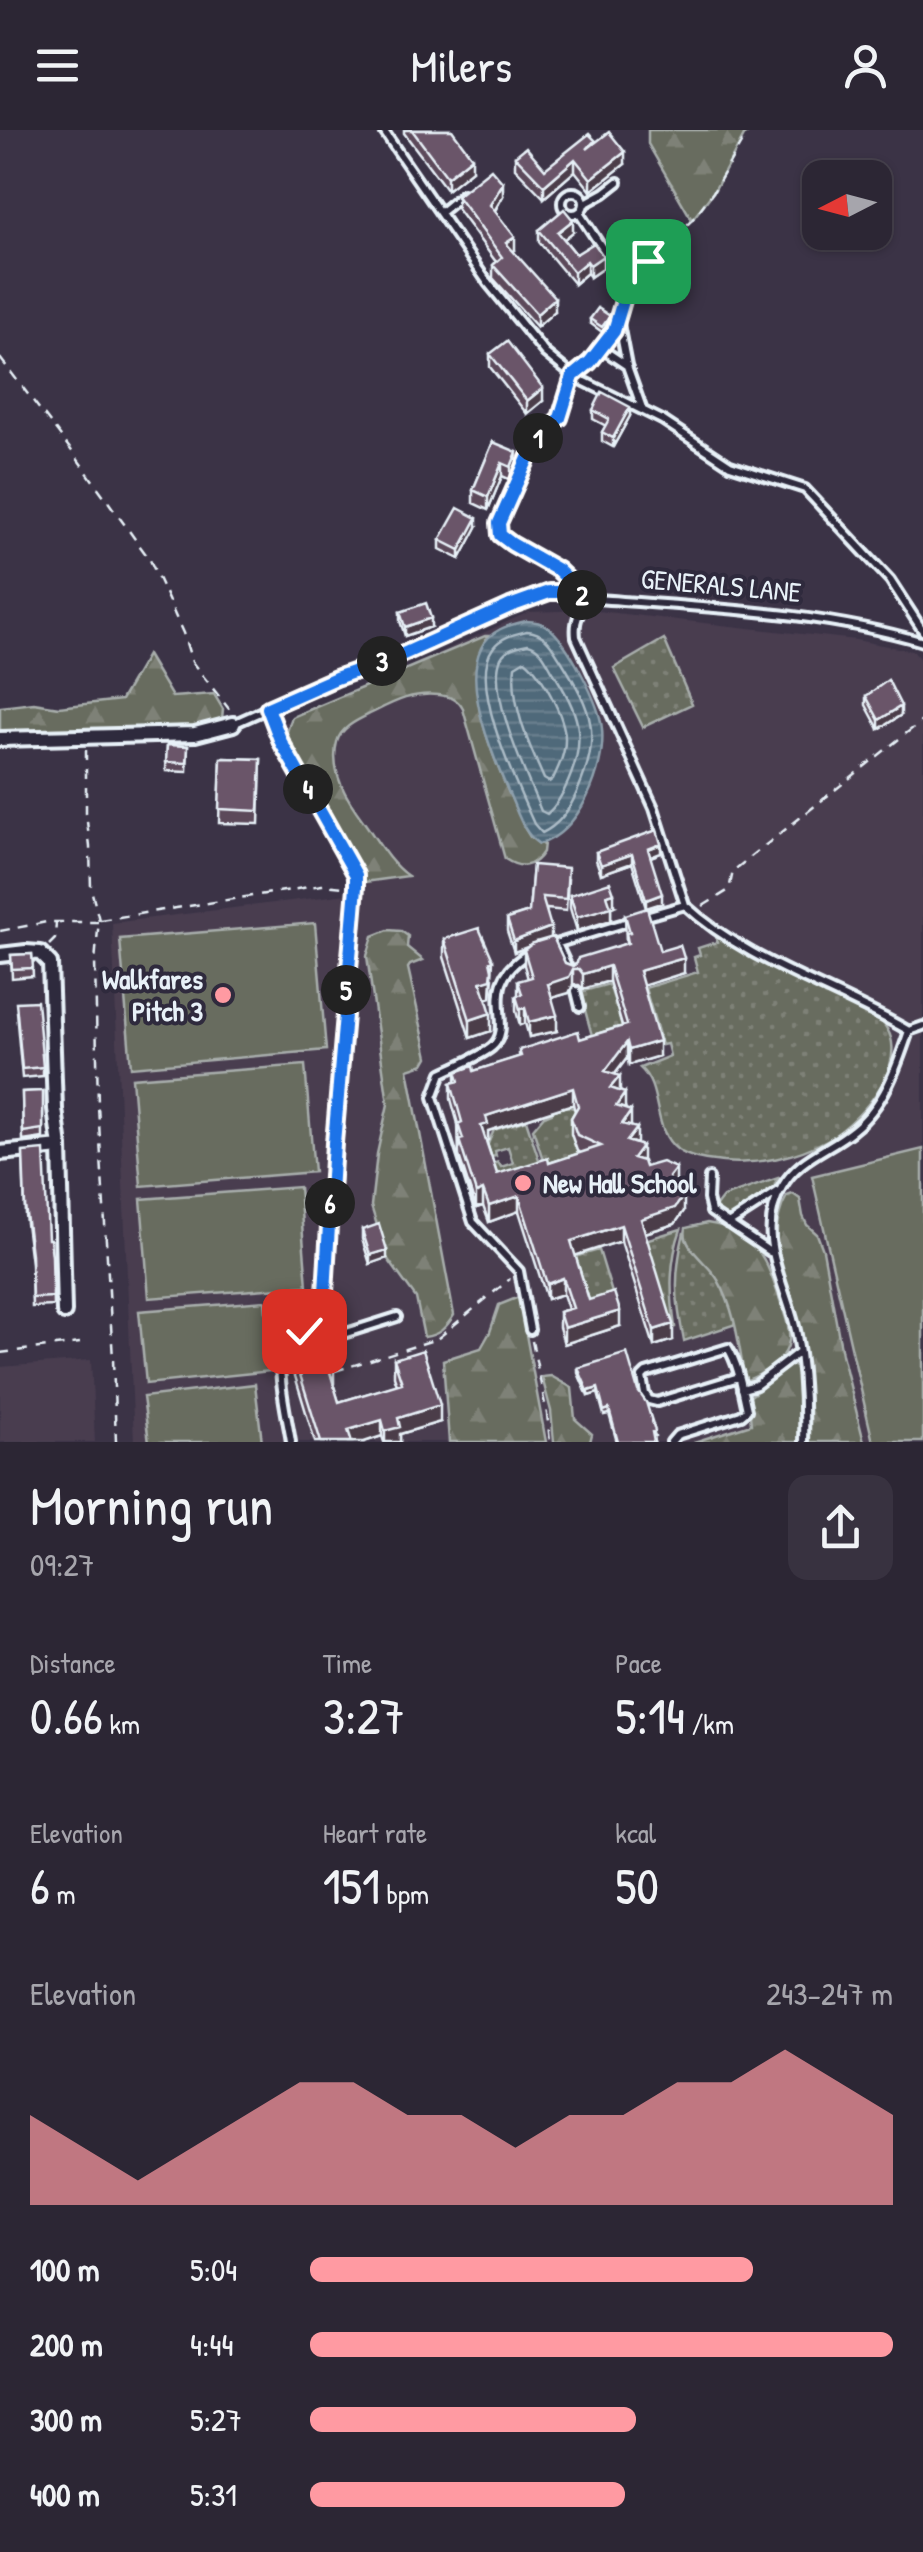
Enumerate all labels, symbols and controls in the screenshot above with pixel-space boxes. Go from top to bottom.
text: Milers [411,35,512,96]
icon: menu [30,38,85,93]
icon: person [838,38,893,93]
north arrow [802,160,892,250]
map controls [802,160,892,250]
pin [606,219,691,304]
icon: arrive [621,234,676,289]
pin: 1 [513,413,563,463]
text: 1 [533,419,543,457]
street label: GENERALS LANE [639,559,803,611]
pin: 2 [557,570,607,620]
text: 2 [575,576,589,614]
pin: 3 [357,636,407,686]
text: 3 [376,642,388,680]
pin: 4 [283,764,333,814]
text: 4 [303,770,313,808]
place label: Walkfares Pitch 3 [102,960,203,1030]
pin: 5 [321,965,371,1015]
text: 5 [340,971,352,1009]
marker: Walkfares Pitch 3 [212,984,234,1006]
place label: New Hall School [543,1164,697,1202]
marker: New Hall School [512,1172,534,1194]
pin: 6 [305,1178,355,1228]
text: 6 [324,1184,336,1222]
pin [262,1289,347,1374]
icon: check [277,1304,332,1359]
text: Morning run [30,1468,273,1542]
button: share [788,1475,893,1580]
text: 09:27 [30,1543,94,1586]
text: Distance [30,1644,116,1682]
text: Time [323,1644,372,1682]
text: Pace [615,1644,662,1682]
text: 0.66 [30,1682,103,1750]
text: 3:27 [323,1682,405,1750]
text: 5:14 [615,1682,685,1750]
text: km [103,1705,140,1743]
text: /km [685,1705,734,1743]
text: Elevation [30,1814,123,1852]
text: Heart rate [323,1814,427,1852]
text: kcal [615,1814,656,1852]
text: 6 [30,1852,50,1920]
text: 151 [323,1852,380,1920]
text: 50 [615,1852,659,1920]
text: m [50,1875,75,1913]
text: bpm [380,1875,429,1913]
text: Elevation [30,1972,136,2015]
text: 243–247 m [766,1972,893,2015]
text: 100 m [30,2248,99,2291]
text: 5:04 [190,2248,237,2291]
text: 200 m [30,2323,103,2366]
text: 4:44 [190,2323,233,2366]
text: 300 m [30,2398,102,2441]
text: 5:27 [190,2398,242,2441]
text: 400 m [30,2473,100,2516]
text: 5:31 [190,2473,237,2516]

